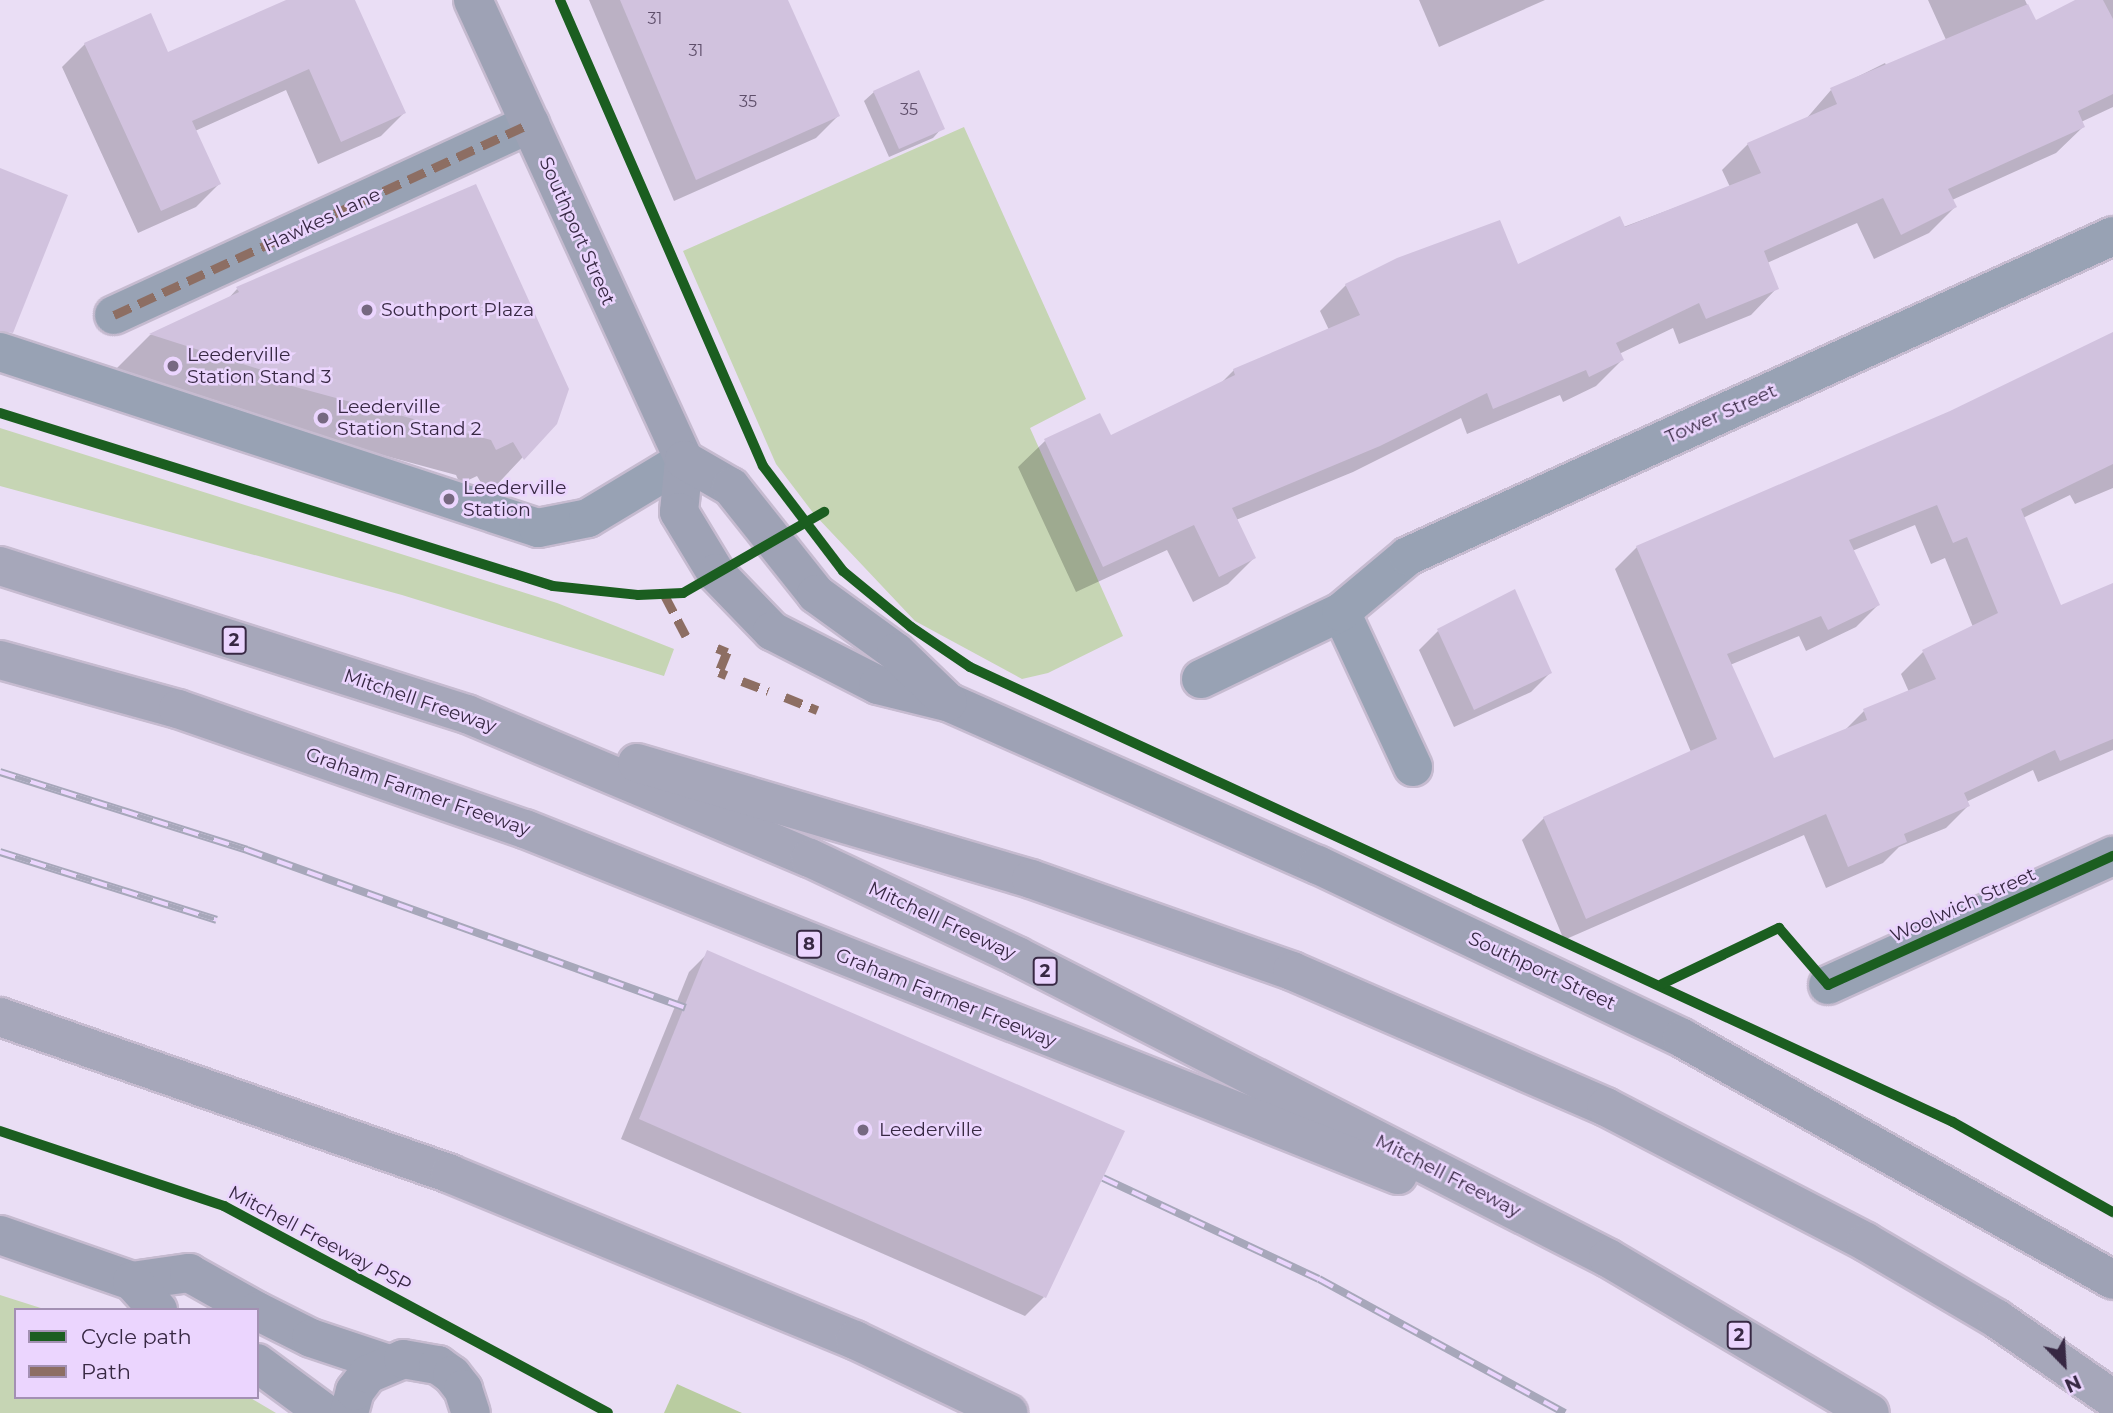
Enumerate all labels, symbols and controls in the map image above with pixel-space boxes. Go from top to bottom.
house number: 31 [648,9,662,29]
house number: 31 [689,41,703,61]
house number: 35 [739,92,757,112]
house number: 35 [900,100,918,120]
street label: Southport Street [534,153,620,309]
street label: Hawkes Lane [260,183,384,257]
place label: Southport Plaza [381,299,534,321]
marker: Southport Plaza [359,302,375,318]
place label: Leederville Station Stand 3 [187,344,331,388]
marker: Leederville Station Stand 3 [165,358,181,374]
street label: Tower Street [1662,379,1780,449]
place label: Leederville Station Stand 2 [337,396,482,440]
marker: Leederville Station Stand 2 [315,410,331,426]
place label: Leederville Station [463,477,566,521]
marker: Leederville Station [441,491,457,507]
road number: 2 [220,626,248,654]
street label: Mitchell Freeway [341,664,499,738]
street label: Graham Farmer Freeway [303,743,533,841]
street label: Woolwich Street [1887,863,2039,947]
street label: Mitchell Freeway [865,877,1019,965]
street label: Southport Street [1465,927,1619,1015]
road number: 8 [795,930,823,959]
street label: Graham Farmer Freeway [832,943,1060,1053]
road number: 2 [1031,956,1059,986]
place label: Leederville [879,1119,982,1141]
marker: Leederville [853,1120,873,1140]
street label: Mitchell Freeway [1372,1130,1524,1222]
street label: Mitchell Freeway PSP [225,1181,415,1297]
legend [14,1308,259,1399]
road number: 2 [1725,1320,1753,1350]
text: Cycle path [81,1324,192,1349]
north arrow [2029,1329,2099,1399]
text: Path [81,1359,131,1384]
text: N [2061,1370,2084,1397]

